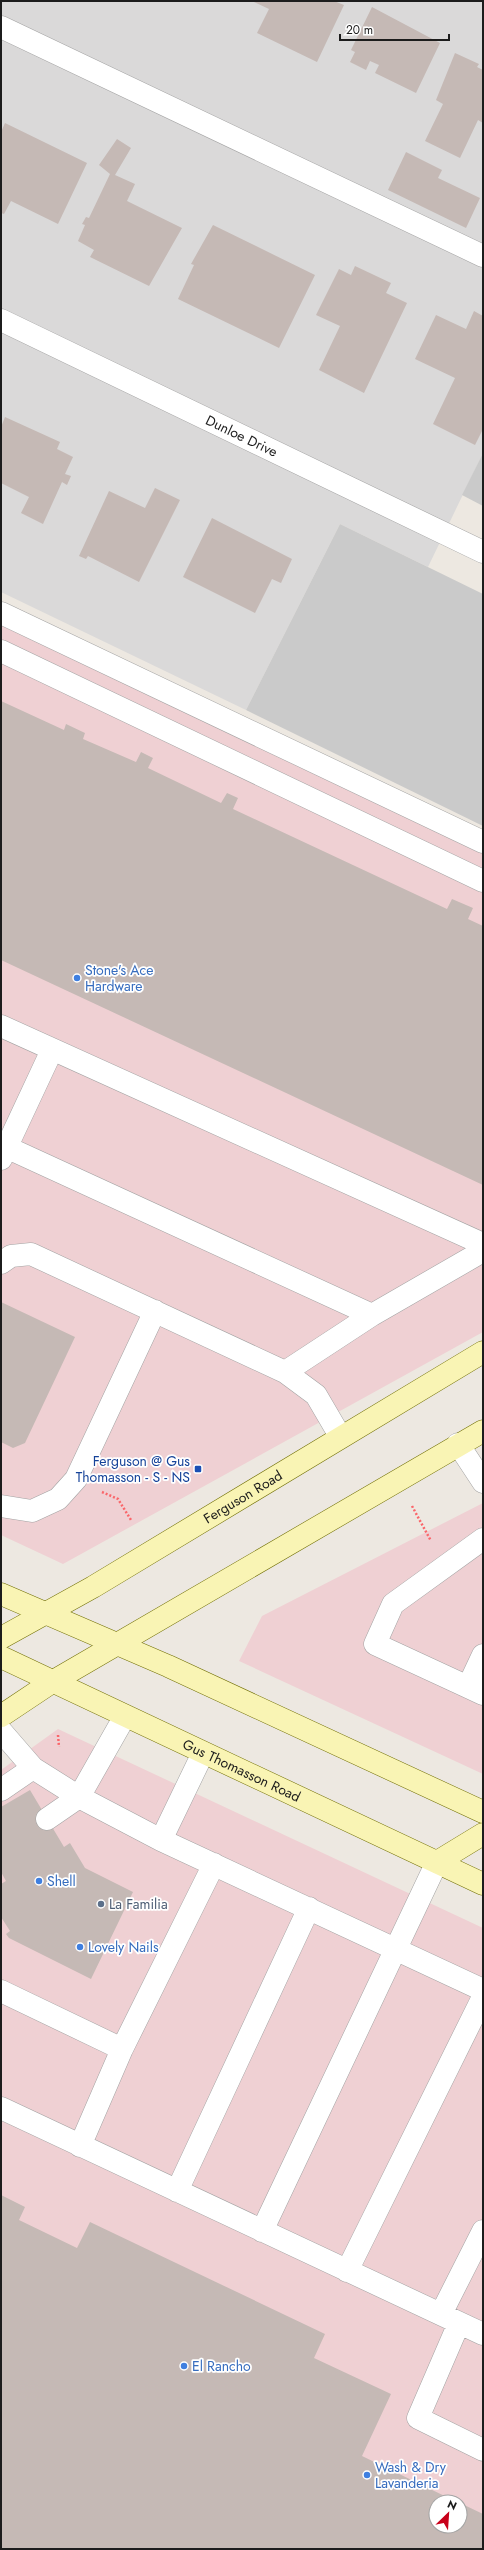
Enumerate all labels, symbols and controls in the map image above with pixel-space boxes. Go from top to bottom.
scale bar [340,16,449,42]
text: 20 m [346,21,373,39]
street label: Dunloe Drive [202,410,281,462]
place label: Stone's Ace Hardware [85,960,153,996]
marker: Stone's Ace Hardware [72,973,82,983]
place label: Ferguson @ Gus Thomasson - S - NS [76,1451,190,1487]
marker: Ferguson @ Gus Thomasson - S - NS [193,1464,203,1474]
street label: Ferguson Road [200,1465,286,1528]
street label: Gus Thomasson Road [179,1734,304,1807]
place label: Shell [47,1871,76,1891]
marker: Shell [34,1876,44,1886]
place label: La Familia [109,1894,168,1914]
marker: La Familia [96,1899,106,1909]
place label: Lovely Nails [88,1937,159,1957]
marker: Lovely Nails [75,1942,85,1952]
place label: El Rancho [192,2356,251,2376]
marker: El Rancho [179,2361,189,2371]
place label: Wash & Dry Lavanderia [375,2457,447,2493]
marker: Wash & Dry Lavanderia [362,2470,372,2480]
north arrow [428,2494,468,2534]
text: N [445,2496,460,2514]

